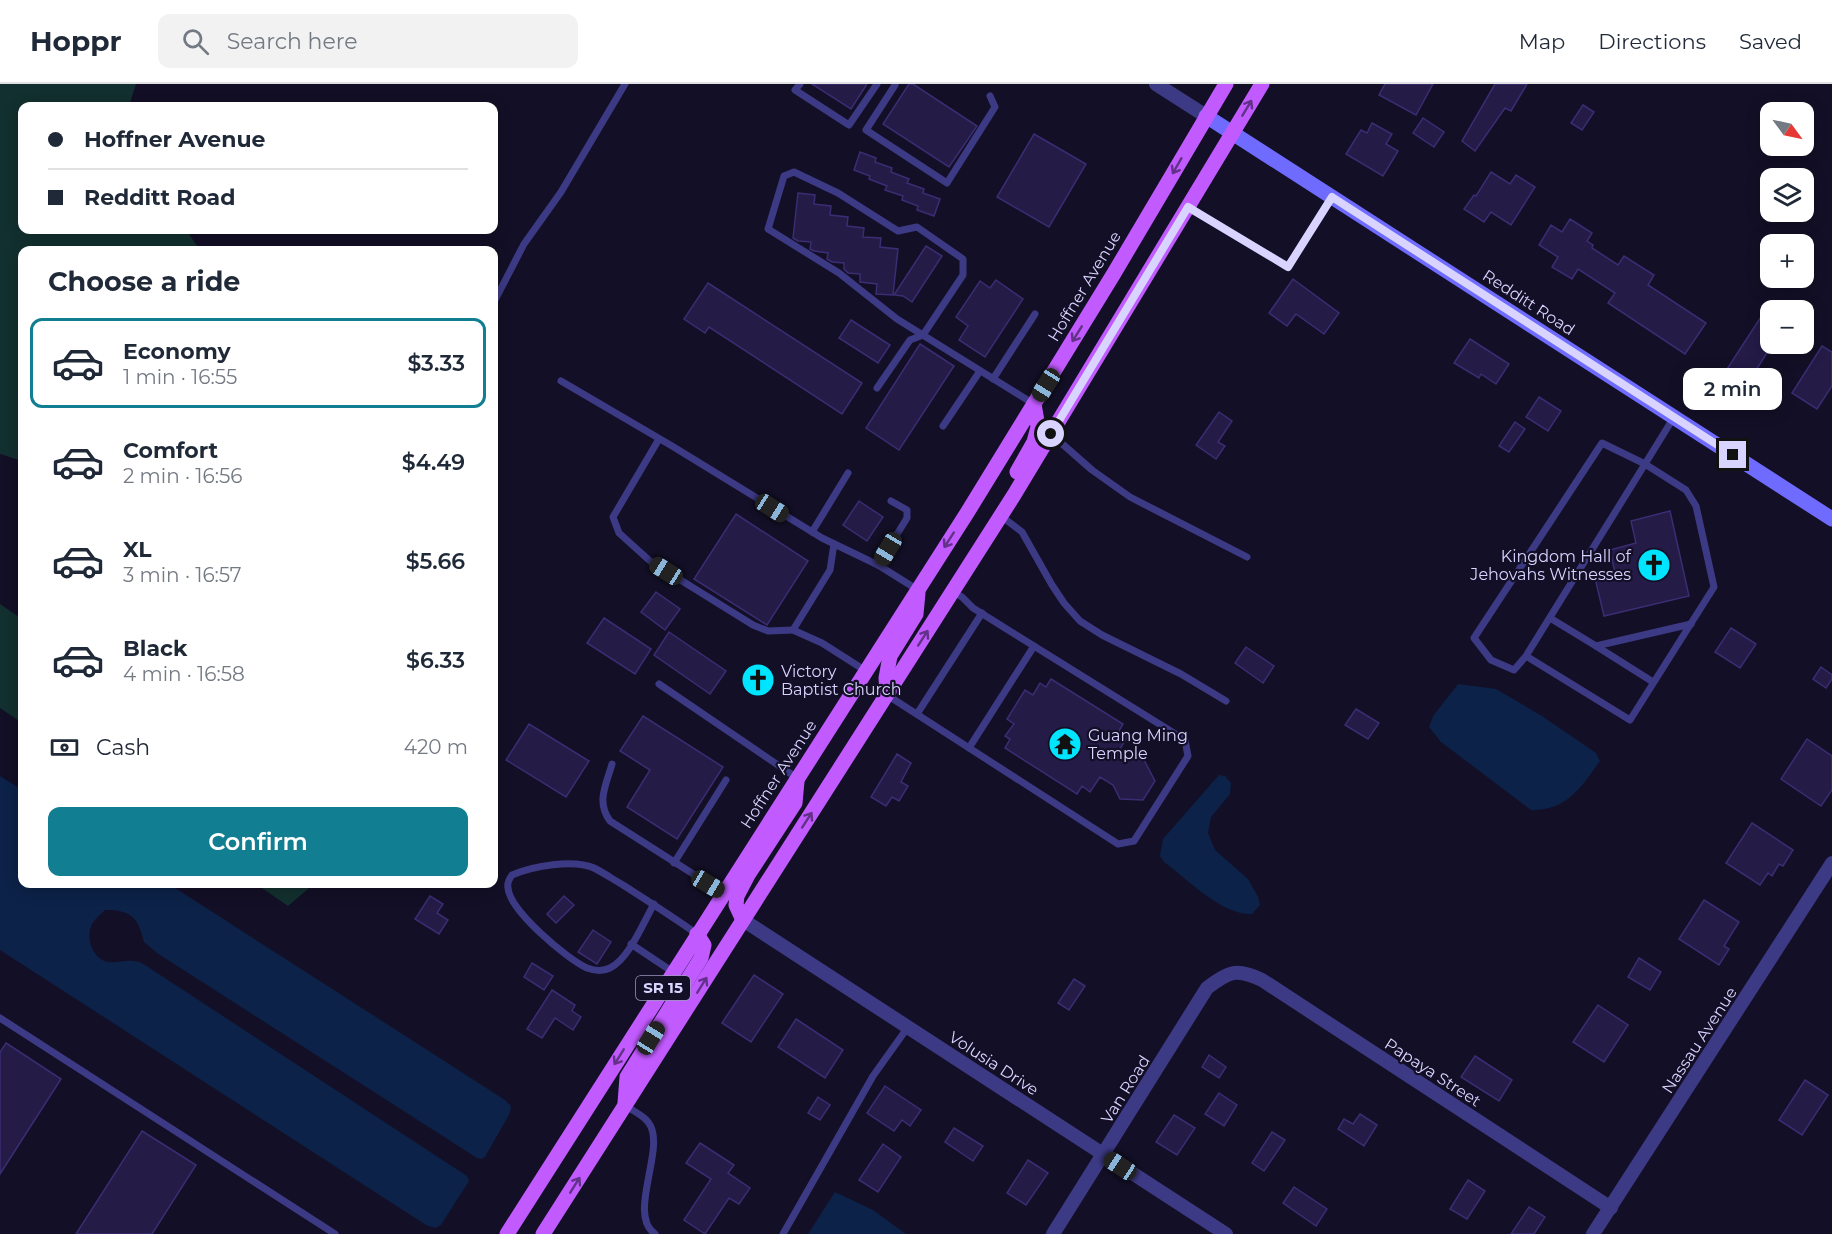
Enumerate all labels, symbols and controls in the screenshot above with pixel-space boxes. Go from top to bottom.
search box [158,14,578,68]
text: Hoppr [30,24,122,58]
icon: search [179,25,212,58]
text: Search here [227,28,358,55]
text: Map [1519,29,1565,54]
text: Directions [1598,29,1706,54]
text: Saved [1739,29,1802,54]
one-way arrow [1241,100,1253,117]
north arrow [1760,102,1814,156]
map controls [1760,102,1814,354]
text: Hoffner Avenue [84,126,265,153]
one-way arrow [1170,157,1182,174]
button: layers [1760,168,1814,222]
text: Redditt Road [84,184,236,211]
street label: Hoffner Avenue [1044,228,1125,345]
button: + [1760,234,1814,288]
text: Choose a ride [48,265,240,298]
street label: Redditt Road [1479,266,1578,339]
button: − [1760,300,1814,354]
one-way arrow [1070,325,1082,342]
icon: car [51,336,105,390]
text: Economy [123,338,231,365]
text: $3.33 [407,350,465,377]
text: 1 min · 16:55 [123,365,237,389]
car [1029,365,1063,405]
callout: 2 min [1684,368,1782,410]
text: 2 min [1704,377,1761,401]
route start [1037,420,1064,447]
icon: car [51,435,105,489]
text: Comfort [123,437,218,464]
route end [1719,441,1746,468]
text: $4.49 [402,449,465,476]
text: 2 min · 16:56 [123,464,242,488]
car [752,491,792,525]
car [871,529,905,569]
one-way arrow [943,532,955,548]
icon: car [51,534,105,588]
text: XL [123,536,152,563]
place label: Kingdom Hall of Jehovahs Witnesses [1469,547,1632,584]
church icon: Kingdom Hall of Jehovahs Witnesses [1636,547,1672,583]
text: $5.66 [406,548,465,575]
car [646,554,686,588]
text: 3 min · 16:57 [123,563,242,587]
one-way arrow [917,630,929,647]
icon: car [51,633,105,687]
text: Black [123,635,187,662]
text: $6.33 [406,647,465,674]
text: 4 min · 16:58 [123,662,245,686]
church icon: Victory Baptist Church [740,662,776,698]
place label: Victory Baptist Church [781,662,901,699]
street label: Hoffner Avenue [736,717,821,832]
temple icon: Guang Ming Temple [1047,726,1083,762]
place label: Guang Ming Temple [1088,726,1188,763]
icon: cash [48,731,81,764]
text: Cash [96,734,150,761]
text: 420 m [404,735,468,759]
button: Confirm [48,807,468,876]
one-way arrow [801,812,813,829]
car [688,867,728,901]
road number: SR 15 [636,976,690,1000]
one-way arrow [696,977,708,994]
street label: Nassau Avenue [1658,984,1741,1097]
car [634,1018,668,1058]
street label: Volusia Drive [945,1027,1042,1099]
street label: Papaya Street [1381,1034,1485,1111]
one-way arrow [613,1048,625,1065]
street label: Van Road [1097,1052,1154,1127]
car [1100,1149,1140,1183]
one-way arrow [569,1177,581,1194]

